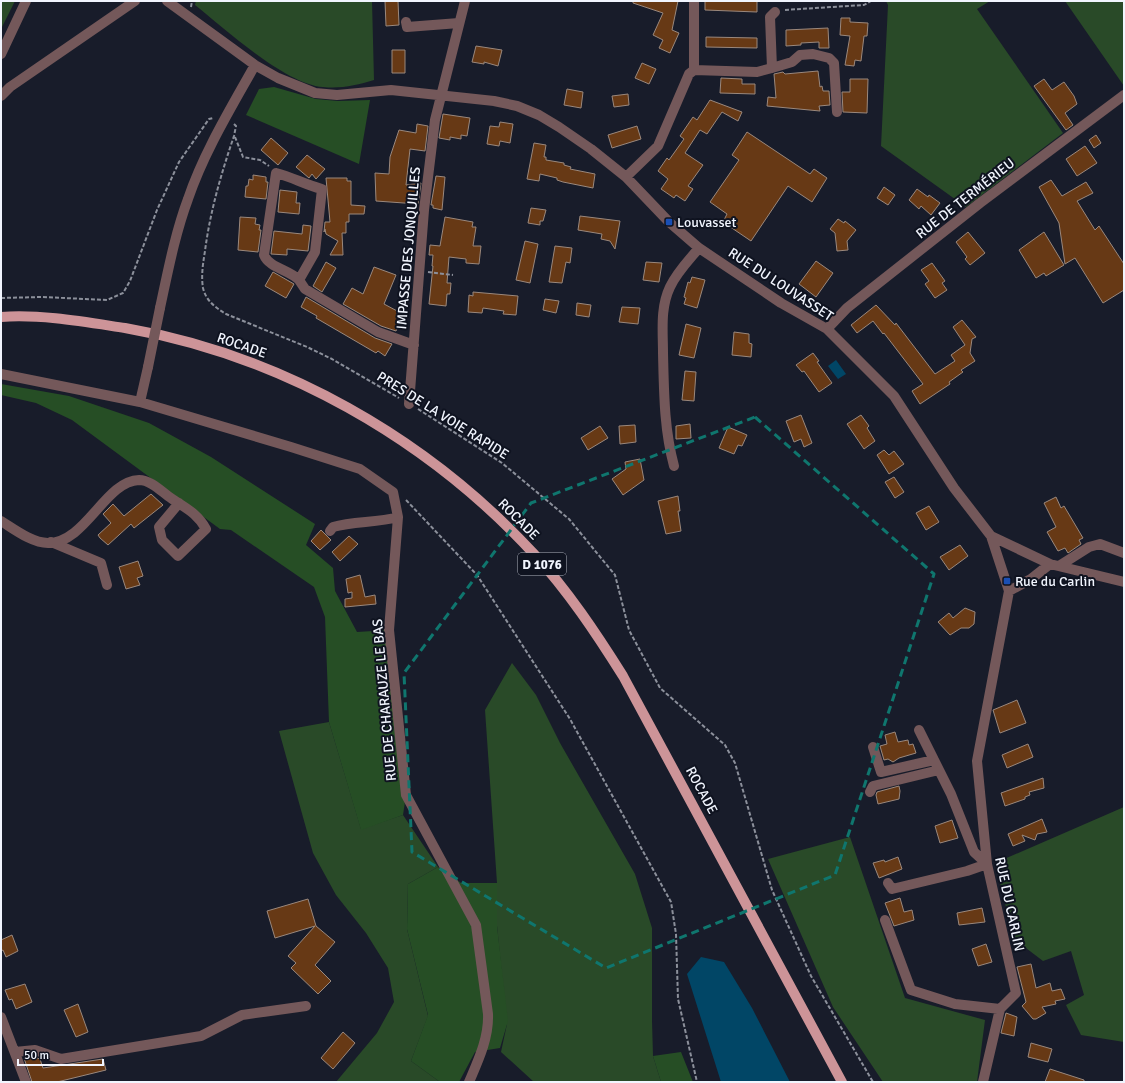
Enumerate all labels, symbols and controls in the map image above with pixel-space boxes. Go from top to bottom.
street label: RUE DE TERMÉRIEU [912,154,1018,242]
street label: IMPASSE DES JONQUILLES [393,166,424,330]
place label: Louvasset [677,214,737,231]
marker: Louvasset [664,217,674,227]
street label: RUE DU LOUVASSET [725,244,837,325]
street label: ROCADE [215,329,269,362]
street label: PRES DE LA VOIE RAPIDE [374,368,512,463]
street label: ROCADE [494,495,543,544]
road number: D 1076 [518,553,566,575]
place label: Rue du Carlin [1015,573,1095,590]
marker: Rue du Carlin [1002,576,1012,586]
street label: RUE DE CHARAUZE LE BAS [369,618,400,782]
street label: ROCADE [682,764,721,817]
street label: RUE DU CARLIN [991,855,1028,953]
scale bar [18,1041,103,1067]
text: 50 m [24,1048,49,1063]

